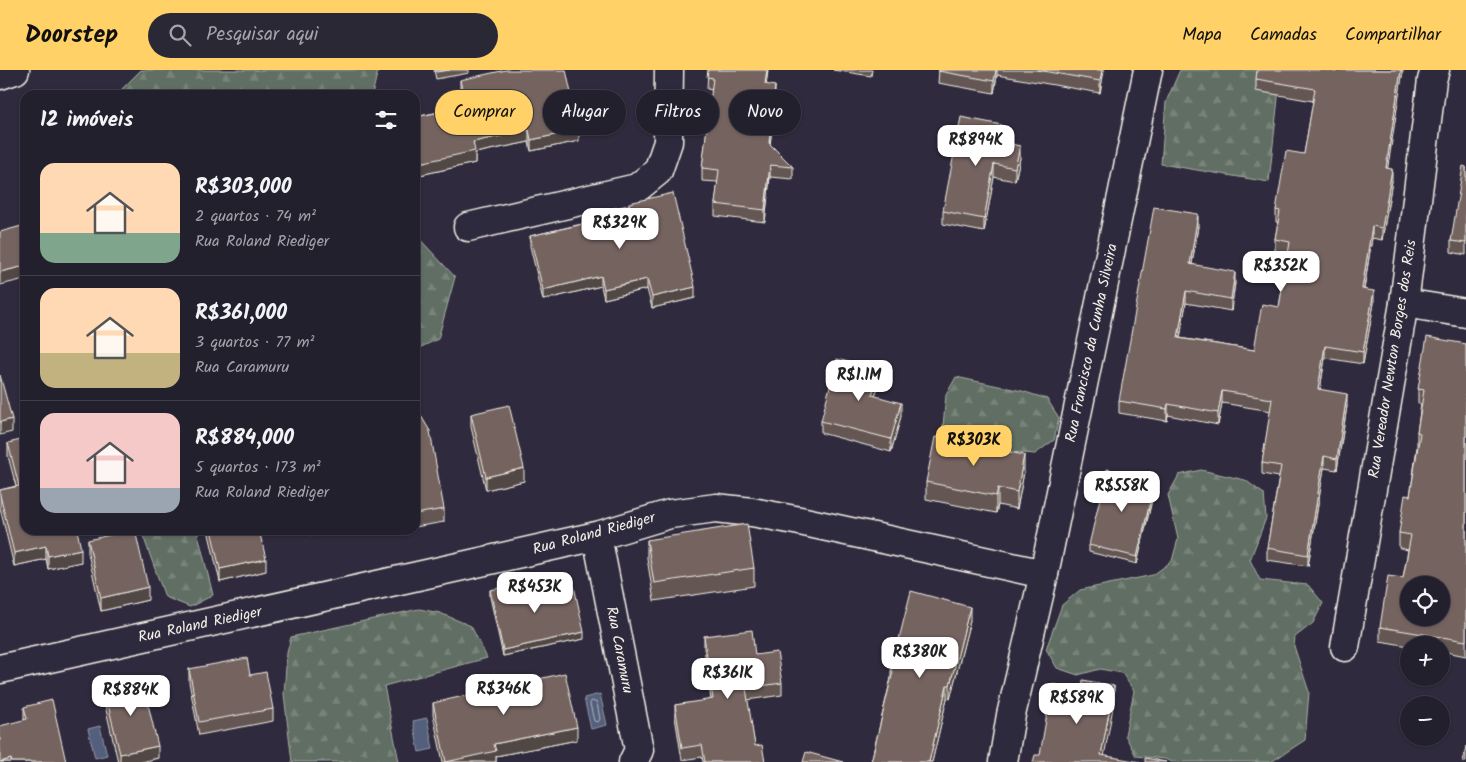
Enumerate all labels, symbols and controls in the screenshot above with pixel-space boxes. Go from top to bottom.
search box [148,13,498,58]
text: Doorstep [25,16,118,55]
text: Pesquisar aqui [206,20,318,50]
icon: search [166,21,194,49]
text: Mapa [1182,21,1222,50]
text: Camadas [1250,21,1317,50]
text: Compartilhar [1345,21,1441,50]
chip: Comprar [435,90,533,135]
chip: Alugar [543,90,626,135]
chip: Filtros [636,90,719,135]
chip: Novo [729,90,801,135]
text: 12 imóveis [40,104,133,137]
icon: filters [372,106,400,134]
pin: R$894K [935,124,1017,167]
text: R$894K [949,128,1003,153]
text: R$303,000 [195,171,292,204]
icon: home [80,183,140,243]
text: 2 quartos · 74 m² [195,204,316,229]
pin: R$329K [579,208,661,250]
text: R$329K [593,211,647,236]
text: Rua Roland Riediger [195,229,329,254]
street label: Rua Vereador Newton Borges dos Reis [1362,237,1424,480]
street label: Rua Francisco da Cunha Silveira [1059,241,1125,445]
pin: R$352K [1240,250,1322,293]
text: R$352K [1254,254,1308,279]
text: R$361,000 [195,297,287,330]
icon: home [80,308,140,368]
text: 3 quartos · 77 m² [195,330,314,355]
text: Rua Caramuru [195,355,289,380]
pin: R$1.1M [818,360,900,402]
text: R$1.1M [837,363,881,388]
text: R$884,000 [195,422,294,455]
pin: R$303K [933,424,1015,467]
text: R$303K [947,428,1001,453]
icon: home [80,433,140,493]
text: 5 quartos · 173 m² [195,455,321,480]
pin: R$558K [1081,470,1163,513]
text: R$558K [1095,474,1149,499]
text: Rua Roland Riediger [195,480,329,505]
street label: Rua Roland Riediger [530,506,659,562]
pin: R$453K [494,572,576,614]
text: R$453K [508,575,562,600]
map controls [1400,576,1450,746]
button: locate [1400,576,1450,626]
street label: Rua Roland Riediger [136,600,265,650]
street label: Rua Caramuru [599,604,639,696]
pin: R$380K [879,636,961,679]
button: + [1400,636,1450,686]
text: R$380K [892,640,948,665]
pin: R$361K [687,658,769,700]
text: R$361K [703,661,753,686]
pin: R$884K [90,674,172,717]
pin: R$346K [463,674,545,716]
text: R$346K [477,677,531,702]
text: R$884K [103,678,159,703]
pin: R$589K [1036,682,1118,725]
text: R$589K [1050,686,1104,711]
button: − [1400,696,1450,746]

